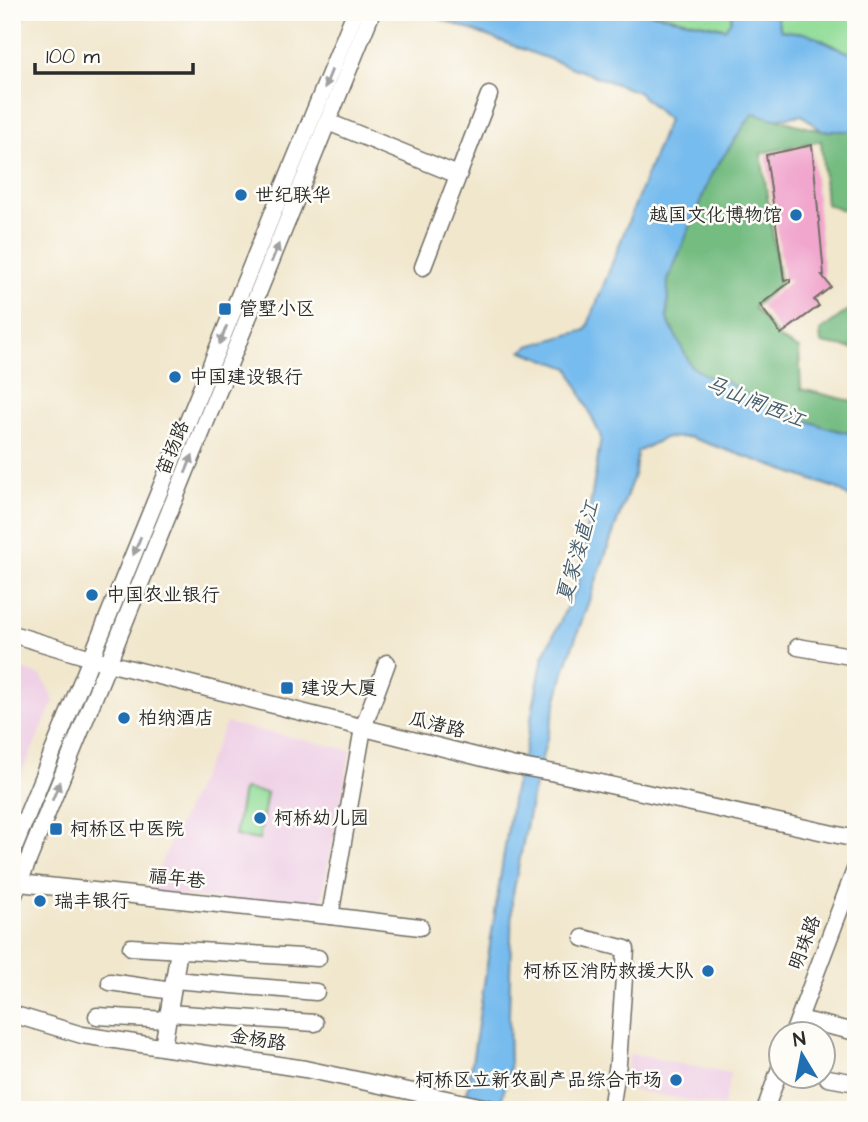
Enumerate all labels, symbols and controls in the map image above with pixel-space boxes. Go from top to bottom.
scale bar [35,32,192,76]
text: 100 m [46,42,101,71]
one-way arrow [322,69,333,90]
place label: 世纪联华 [255,182,331,209]
marker: 世纪联华 [233,187,249,203]
place label: 越国文化博物馆 [649,202,782,229]
marker: 越国文化博物馆 [788,207,804,223]
one-way arrow [269,243,280,264]
place label: 管墅小区 [239,296,315,323]
marker: 管墅小区 [217,301,233,317]
one-way arrow [218,325,229,346]
place label: 中国建设银行 [189,364,303,391]
marker: 中国建设银行 [167,369,183,385]
water label: 马山闸西江 [701,369,810,435]
street label: 笛扬路 [150,417,196,479]
one-way arrow [183,454,195,474]
water label: 夏家溇直江 [550,497,607,606]
one-way arrow [132,535,143,556]
place label: 中国农业银行 [106,582,220,609]
marker: 中国农业银行 [84,587,100,603]
place label: 建设大厦 [301,675,377,702]
marker: 建设大厦 [279,680,295,696]
place label: 柏纳酒店 [138,705,214,732]
street label: 瓜渚路 [406,705,468,745]
marker: 柏纳酒店 [116,710,132,726]
one-way arrow [51,780,62,801]
place label: 柯桥幼儿园 [274,805,369,832]
marker: 柯桥幼儿园 [252,810,268,826]
place label: 柯桥区中医院 [70,816,184,843]
marker: 柯桥区中医院 [48,821,64,837]
street label: 福年巷 [147,863,207,895]
place label: 瑞丰银行 [54,888,130,915]
marker: 瑞丰银行 [32,893,48,909]
street label: 明珠路 [782,912,828,974]
place label: 柯桥区消防救援大队 [523,958,694,985]
marker: 柯桥区消防救援大队 [700,963,716,979]
north arrow [766,1020,836,1090]
street label: 金杨路 [228,1022,288,1058]
text: N [791,1025,808,1054]
place label: 柯桥区立新农副产品综合市场 [415,1067,662,1094]
marker: 柯桥区立新农副产品综合市场 [668,1072,684,1088]

